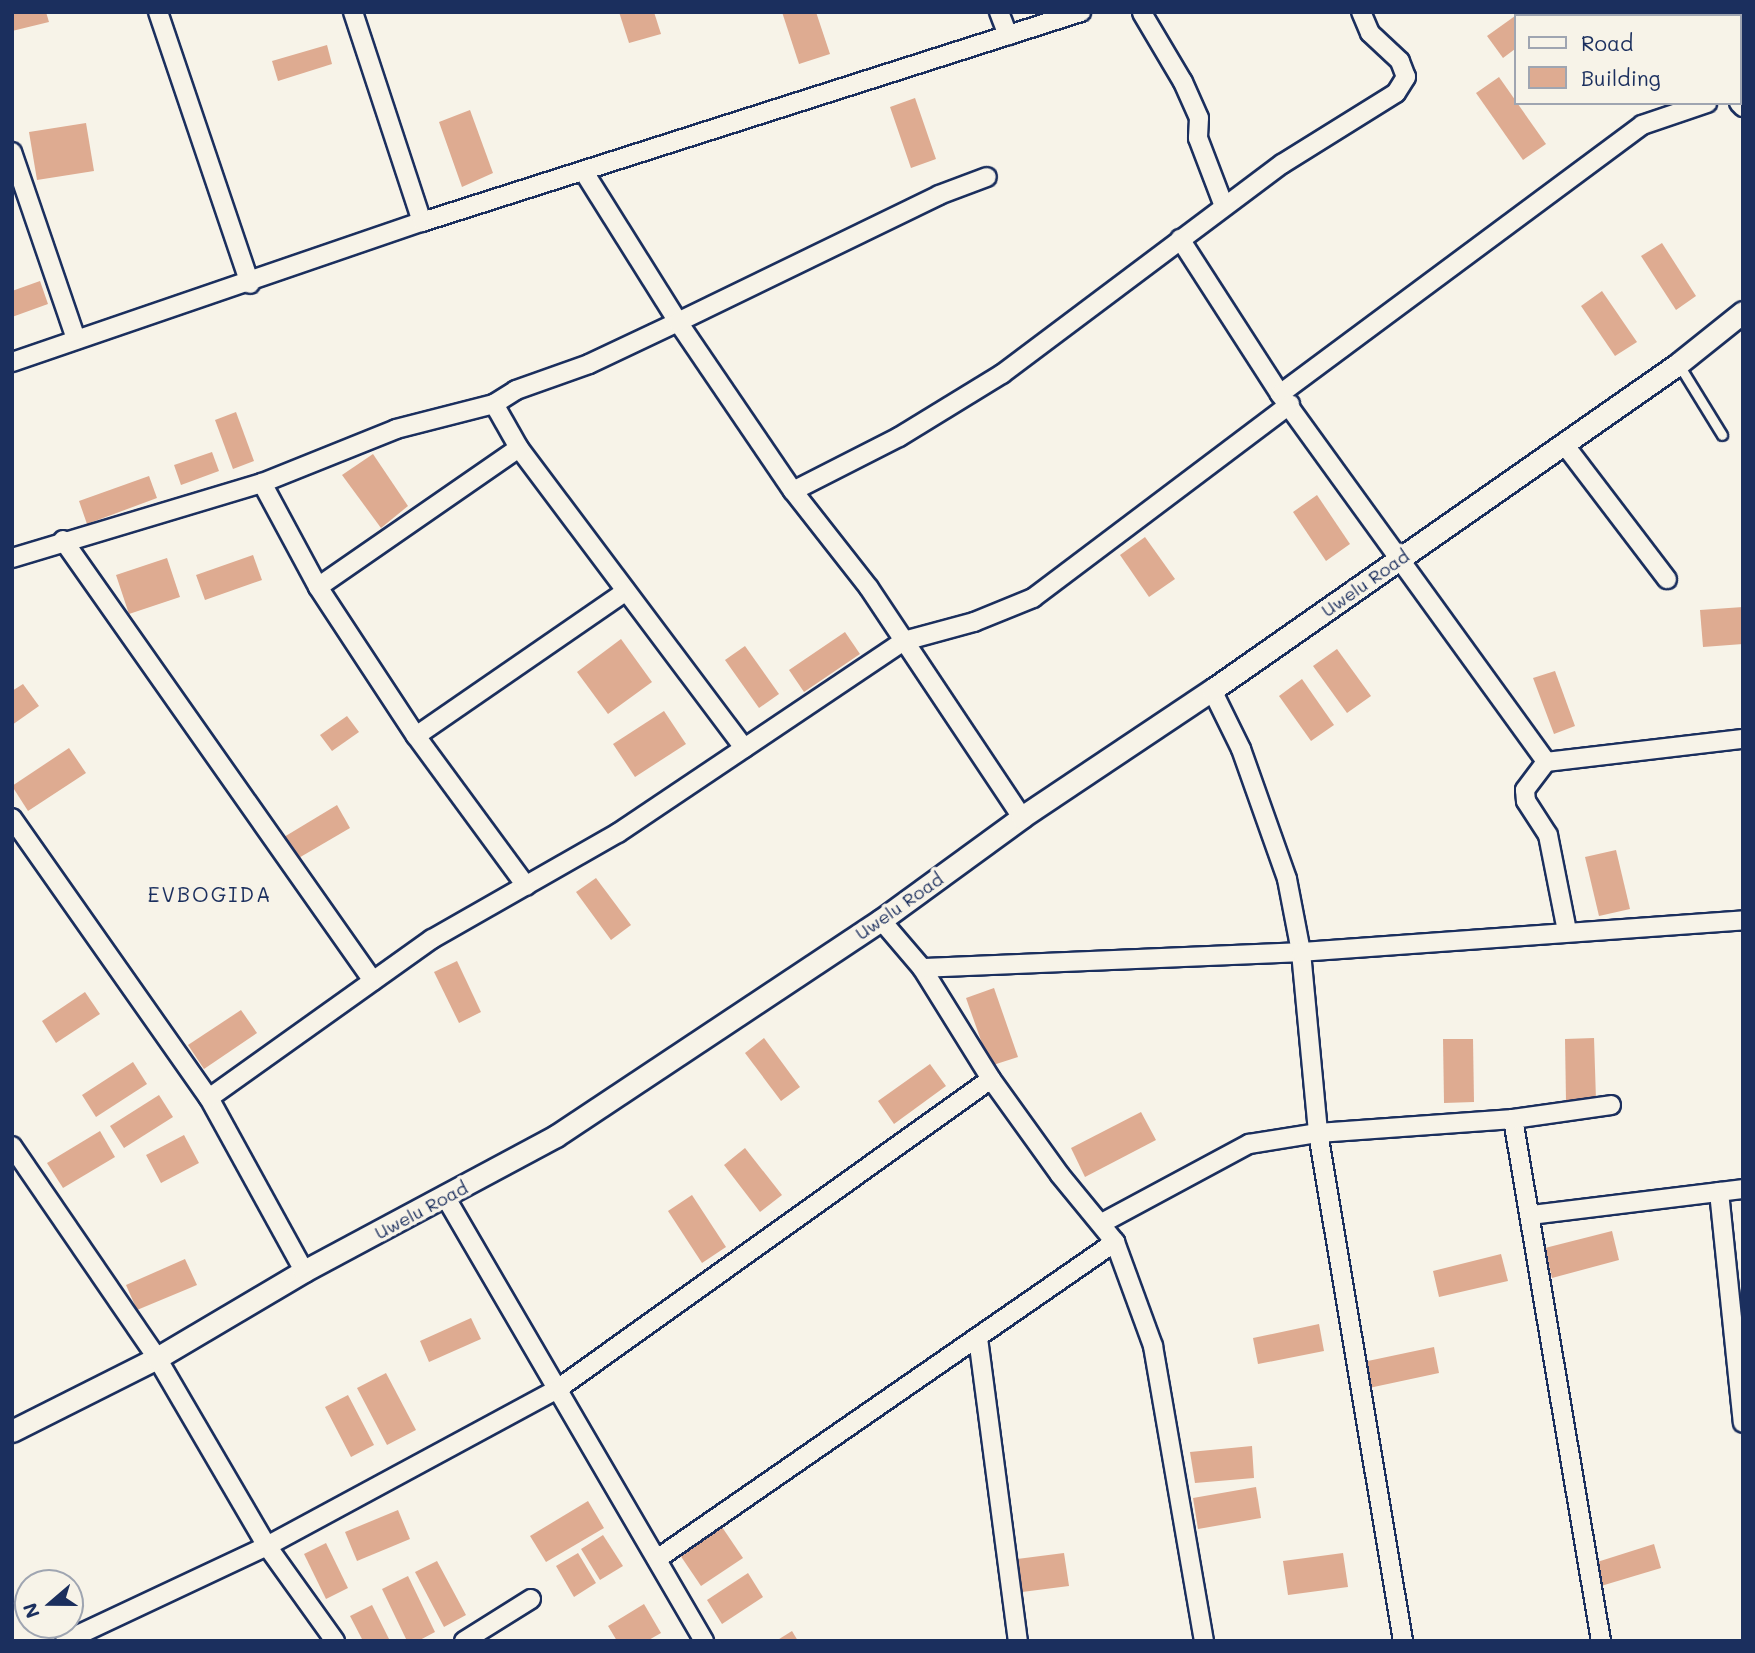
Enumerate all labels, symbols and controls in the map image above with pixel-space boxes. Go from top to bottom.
legend [1514,14,1741,105]
text: Road [1581,29,1633,56]
text: Building [1581,64,1661,91]
street label: Uwelu Road [1317,545,1413,621]
street label: Uwelu Road [851,868,947,944]
district label: EVBOGIDA [149,881,271,907]
street label: Uwelu Road [371,1177,471,1243]
north arrow [14,1569,84,1639]
text: N [16,1600,45,1622]

